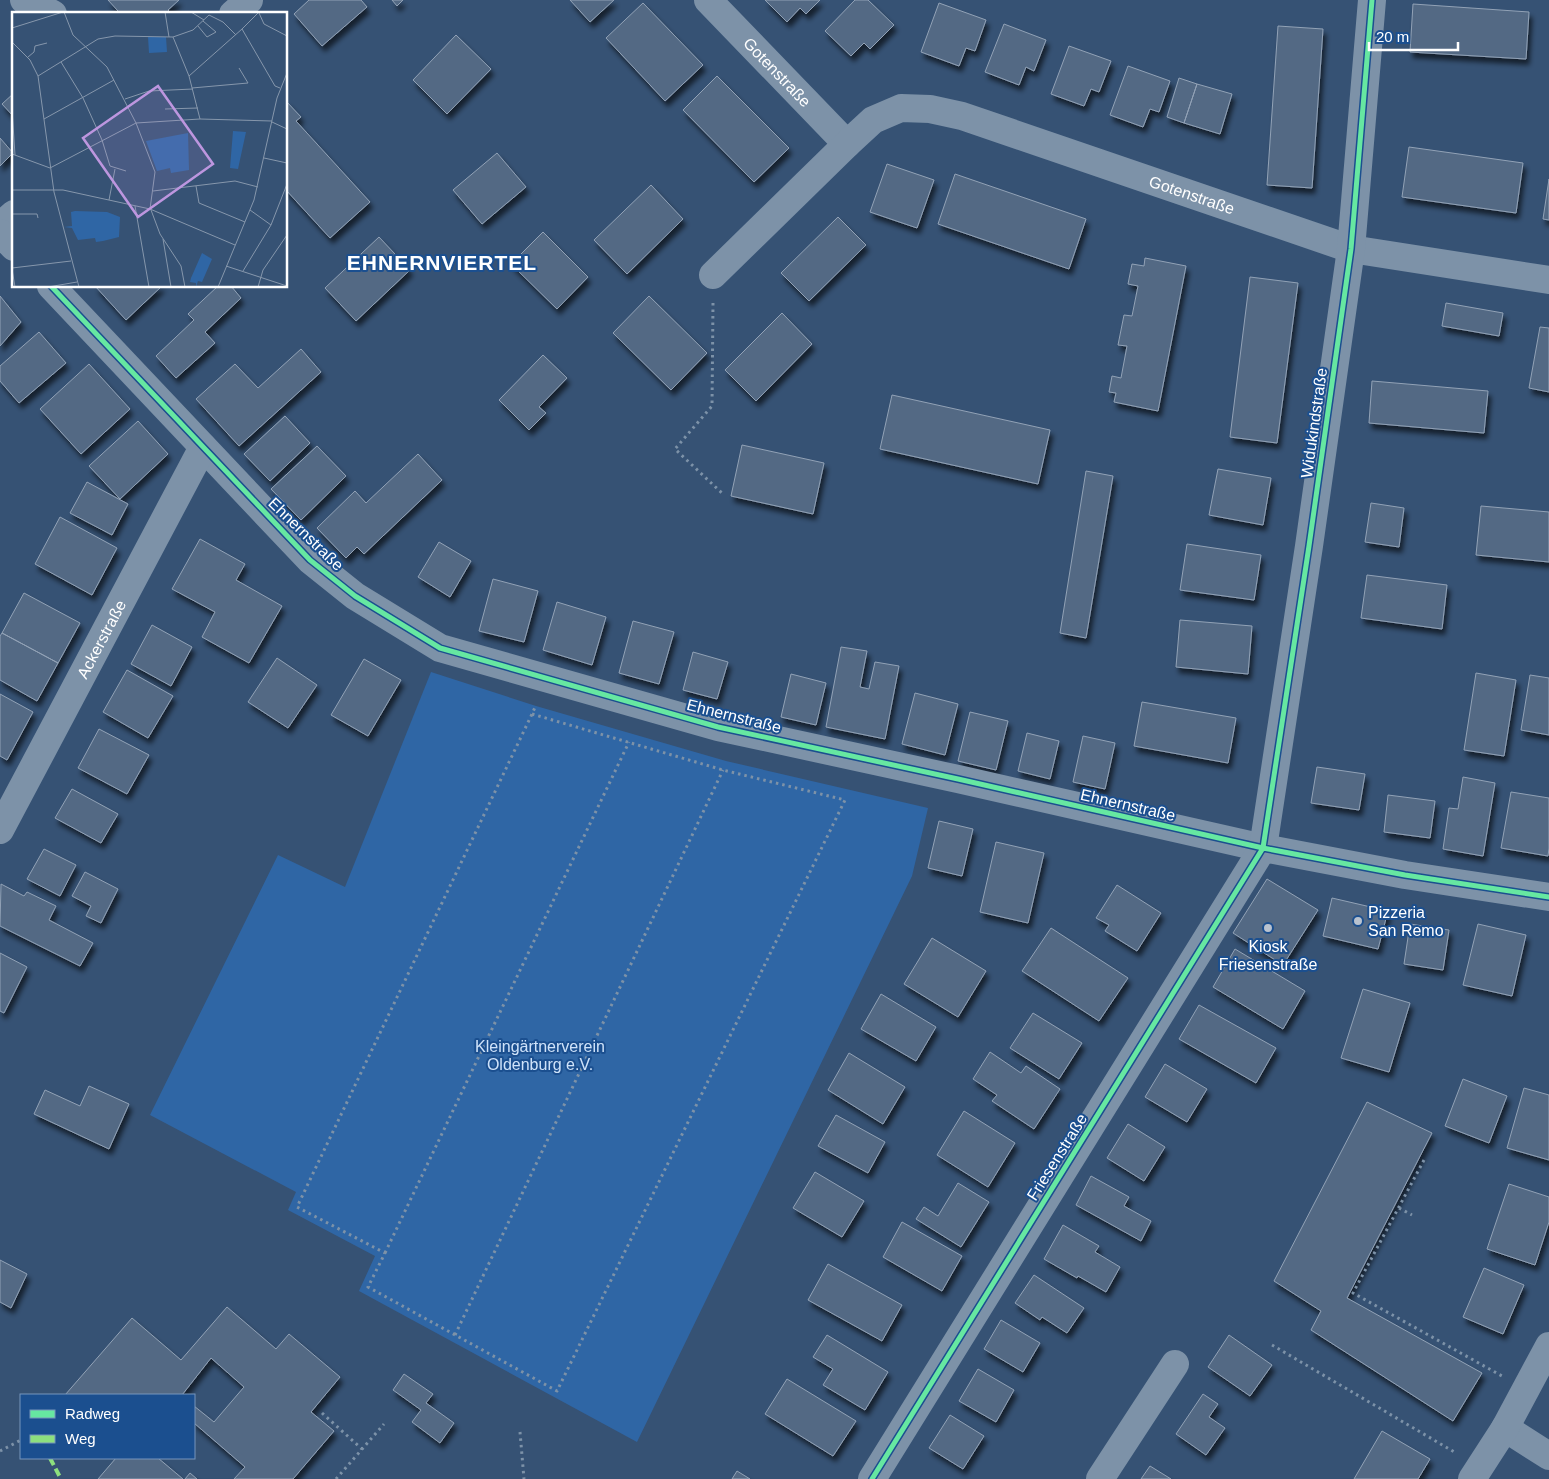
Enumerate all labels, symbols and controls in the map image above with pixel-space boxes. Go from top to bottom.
inset map [12,12,288,288]
scale bar [1369,20,1458,52]
text: 20 m [1376,28,1409,45]
street label: Gotenstraße [740,34,815,110]
street label: Gotenstraße [1147,172,1237,217]
district label: EHNERNVIERTEL [347,251,537,274]
street label: Widukindstraße [1298,367,1330,479]
street label: Ehnernstraße [265,494,347,574]
street label: Ackerstraße [73,597,129,681]
street label: Ehnernstraße [685,696,783,736]
street label: Ehnernstraße [1079,786,1177,824]
place label: Pizzeria San Remo [1368,904,1444,939]
marker: Pizzeria San Remo [1352,915,1364,927]
marker: Kiosk Friesenstraße [1262,922,1274,934]
place label: Kiosk Friesenstraße [1219,938,1317,973]
park label: Kleingärtnerverein Oldenburg e.V. [475,1038,605,1073]
street label: Friesenstraße [1024,1111,1090,1203]
legend [20,1394,195,1459]
text: Radweg [65,1405,120,1422]
text: Weg [65,1430,96,1447]

